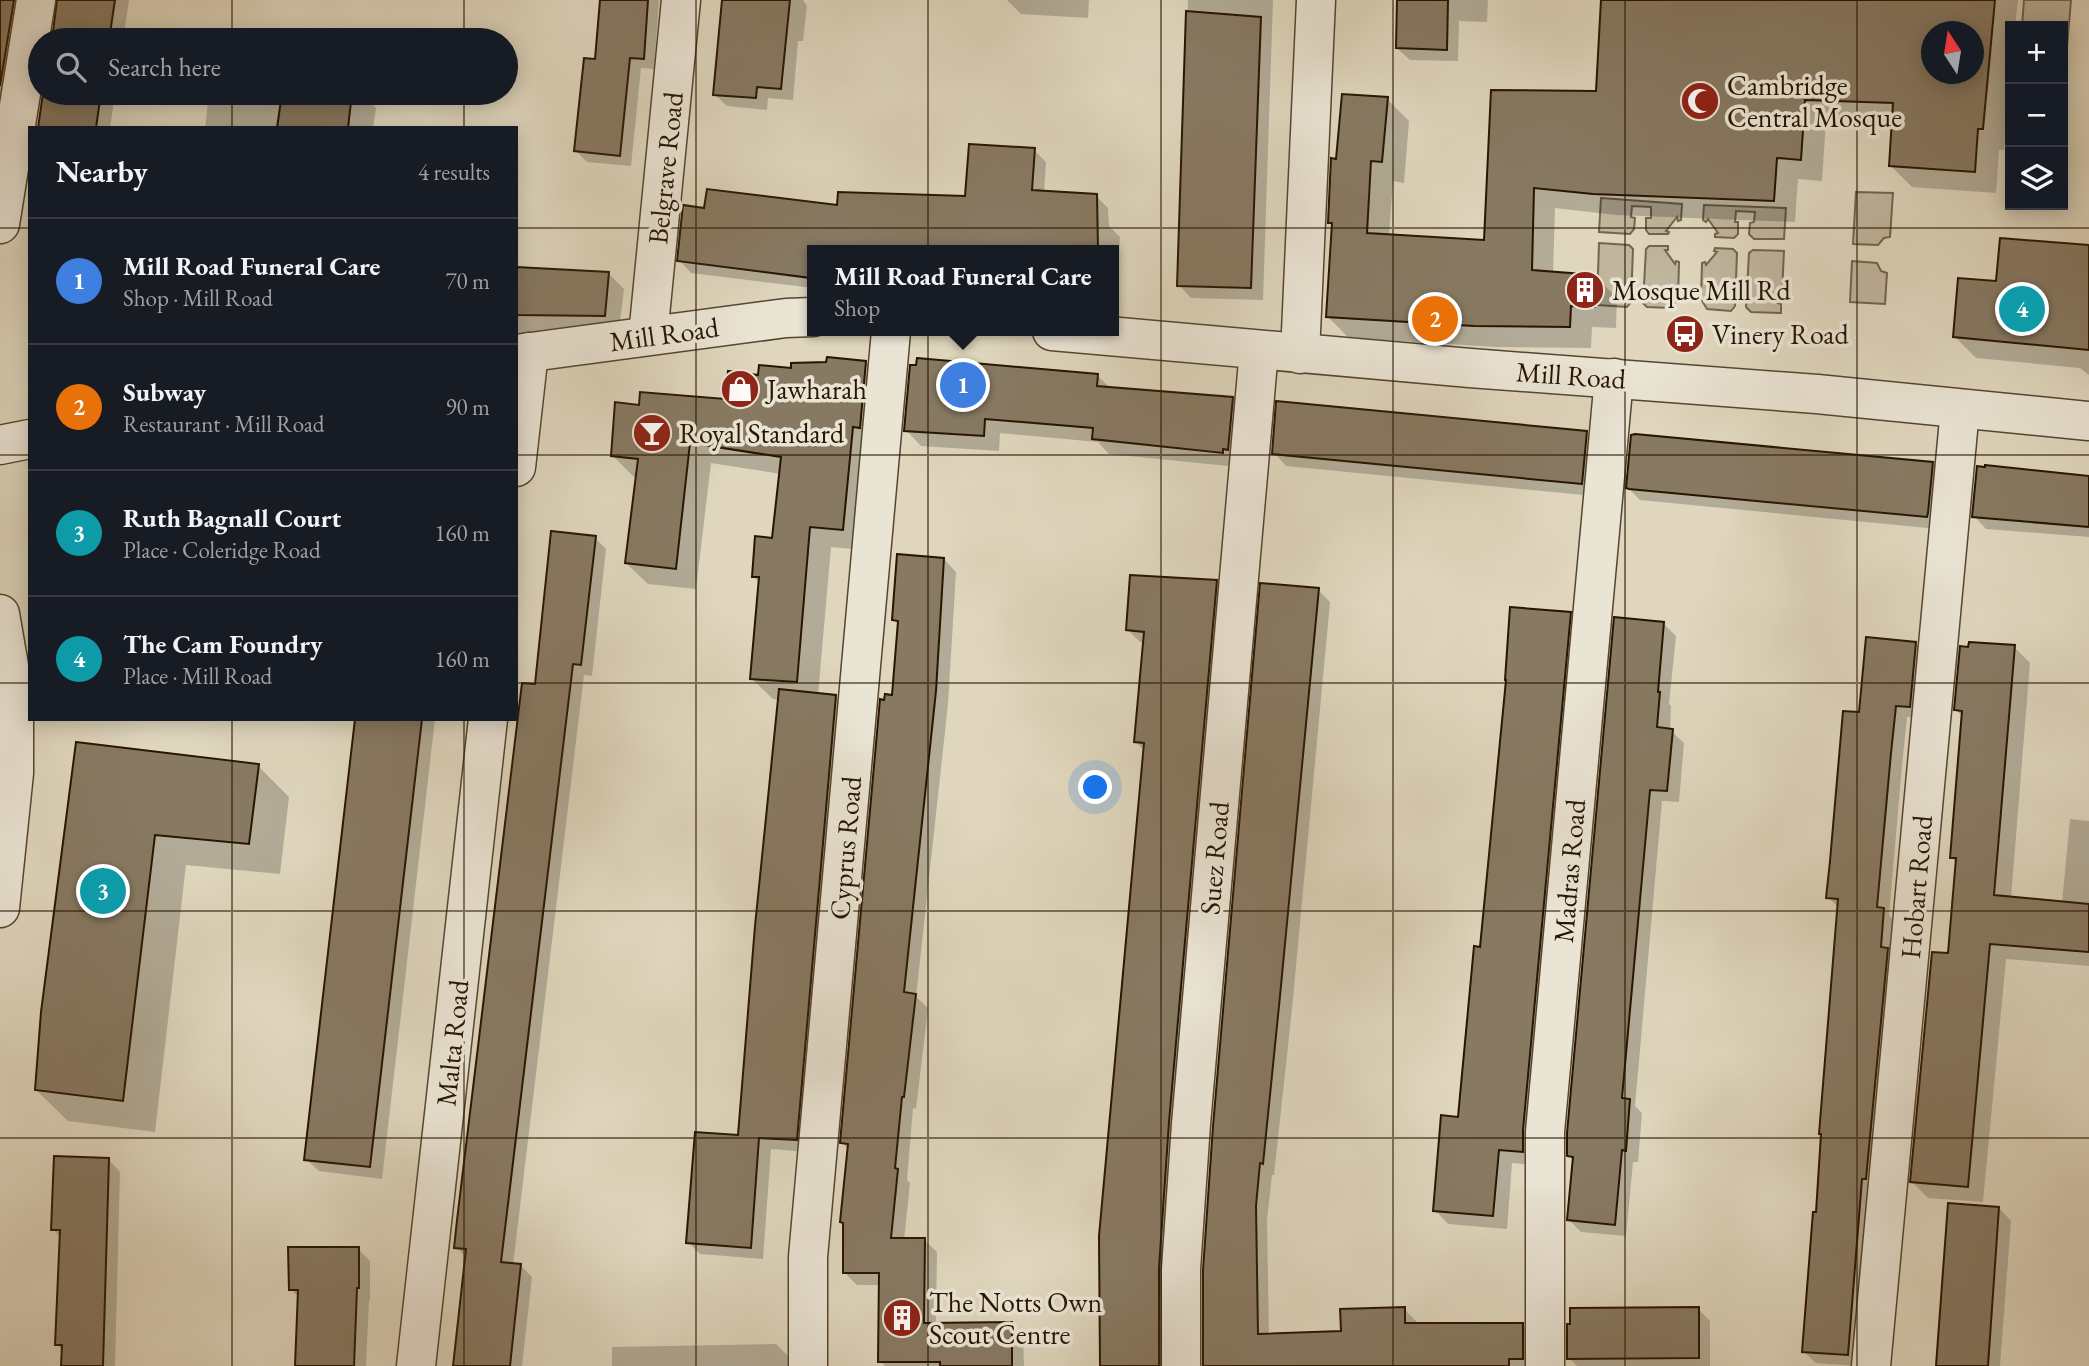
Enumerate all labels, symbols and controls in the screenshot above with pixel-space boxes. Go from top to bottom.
north arrow [1921,21,1984,84]
map controls [2005,21,2068,210]
button: + [2005,21,2068,84]
search box [28,28,518,105]
icon: search [52,48,90,86]
text: Search here [108,50,221,84]
place label: Cambridge Central Mosque [1727,67,1902,135]
mosque icon: Cambridge Central Mosque [1679,80,1721,122]
button: − [2005,84,2068,147]
street label: Belgrave Road [639,89,691,246]
button: layers [2005,147,2068,210]
text: Nearby [56,152,148,191]
text: 4 results [418,157,490,187]
popup [807,245,1119,336]
text: Mill Road Funeral Care [123,249,380,283]
text: Mill Road Funeral Care [834,259,1092,293]
text: 1 [73,266,85,296]
text: 70 m [445,266,490,296]
building icon: Mosque Mill Rd [1564,269,1606,311]
place label: Mosque Mill Rd [1612,272,1792,308]
text: Shop · Mill Road [123,283,273,313]
pin: 4 [1999,283,2045,335]
text: Shop [834,293,880,323]
pin: 2 [1412,293,1458,345]
street label: Mill Road [607,308,722,359]
bus stop icon: Vinery Road [1664,313,1706,355]
place label: Vinery Road [1712,316,1849,352]
street label: Mill Road [1515,353,1628,397]
pin: 1 [940,359,986,411]
shop icon: Jawharah [719,368,761,410]
place label: Jawharah [765,371,867,407]
text: Subway [123,375,206,409]
text: 2 [73,392,85,422]
text: 90 m [445,392,490,422]
text: Restaurant · Mill Road [123,409,324,439]
bar icon: Royal Standard [631,412,673,454]
place label: Royal Standard [679,415,845,451]
text: Ruth Bagnall Court [123,501,341,535]
text: 3 [73,518,85,548]
text: 160 m [434,518,490,548]
text: Place · Coleridge Road [123,535,321,565]
text: The Cam Foundry [123,627,322,661]
text: 4 [73,644,85,674]
text: 160 m [434,644,490,674]
text: Place · Mill Road [123,661,272,691]
your location [1078,770,1112,804]
street label: Cyprus Road [821,774,869,921]
street label: Madras Road [1545,797,1593,944]
street label: Suez Road [1191,799,1237,916]
street label: Hobart Road [1892,813,1940,960]
pin: 3 [80,865,126,917]
street label: Malta Road [427,977,477,1108]
place label: The Notts Own Scout Centre [929,1284,1103,1352]
building icon: The Notts Own Scout Centre [881,1297,923,1339]

